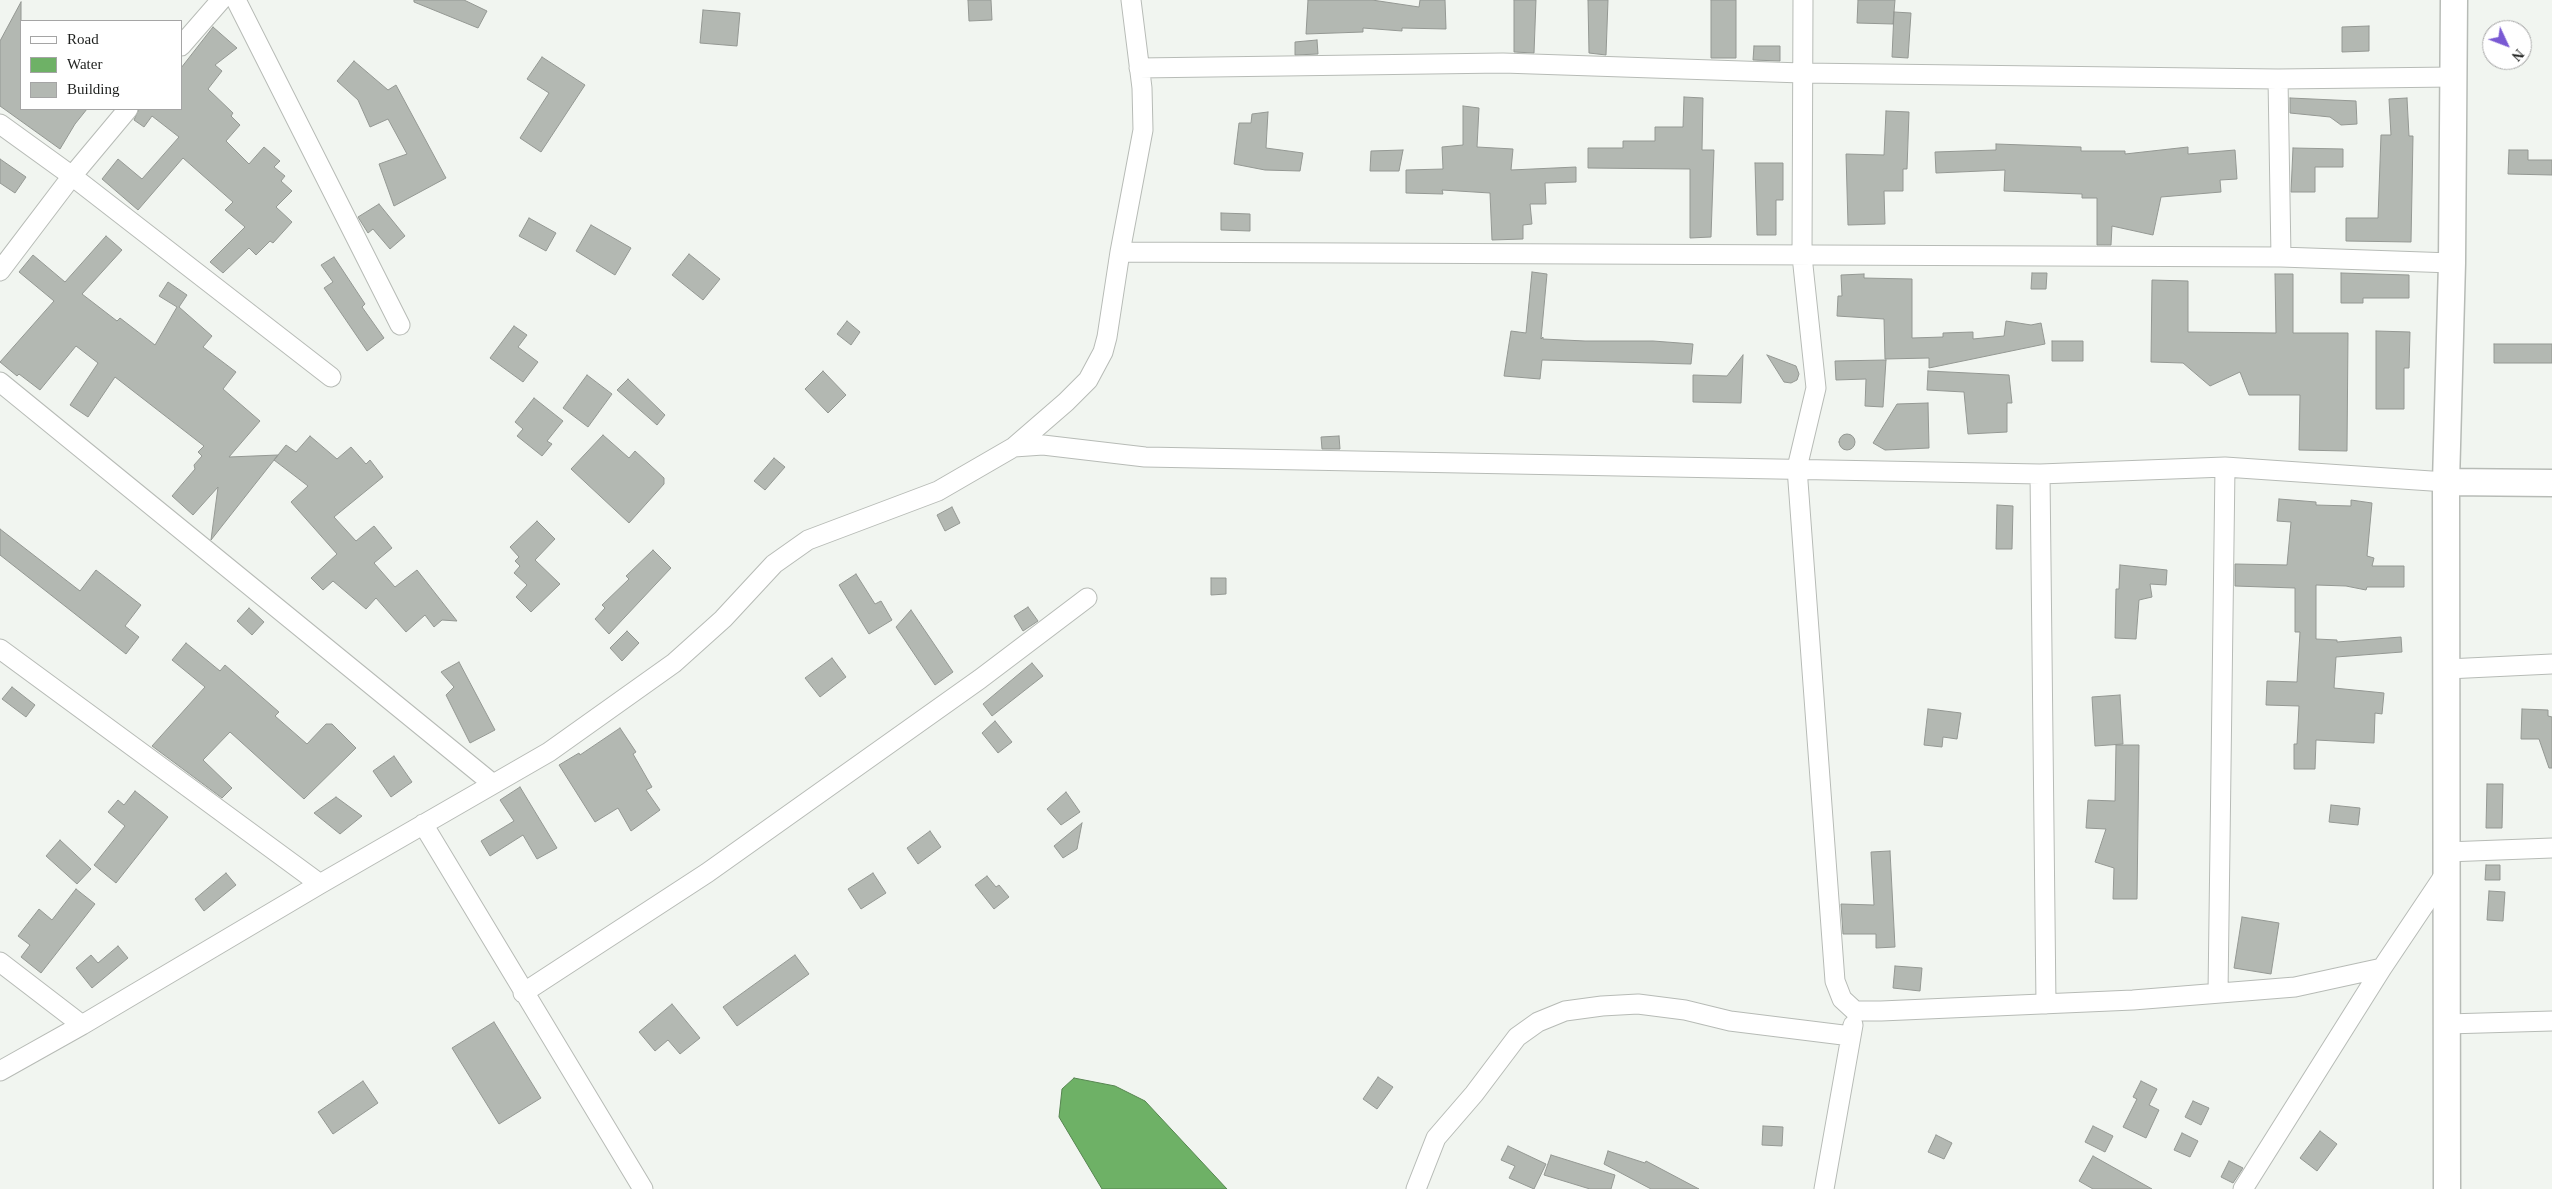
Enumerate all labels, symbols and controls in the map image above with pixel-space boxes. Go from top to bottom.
legend [20,20,182,110]
north arrow [2482,20,2532,70]
text: Road [67,31,99,47]
text: N [2509,46,2527,64]
text: Water [67,56,102,72]
text: Building [67,81,120,97]

